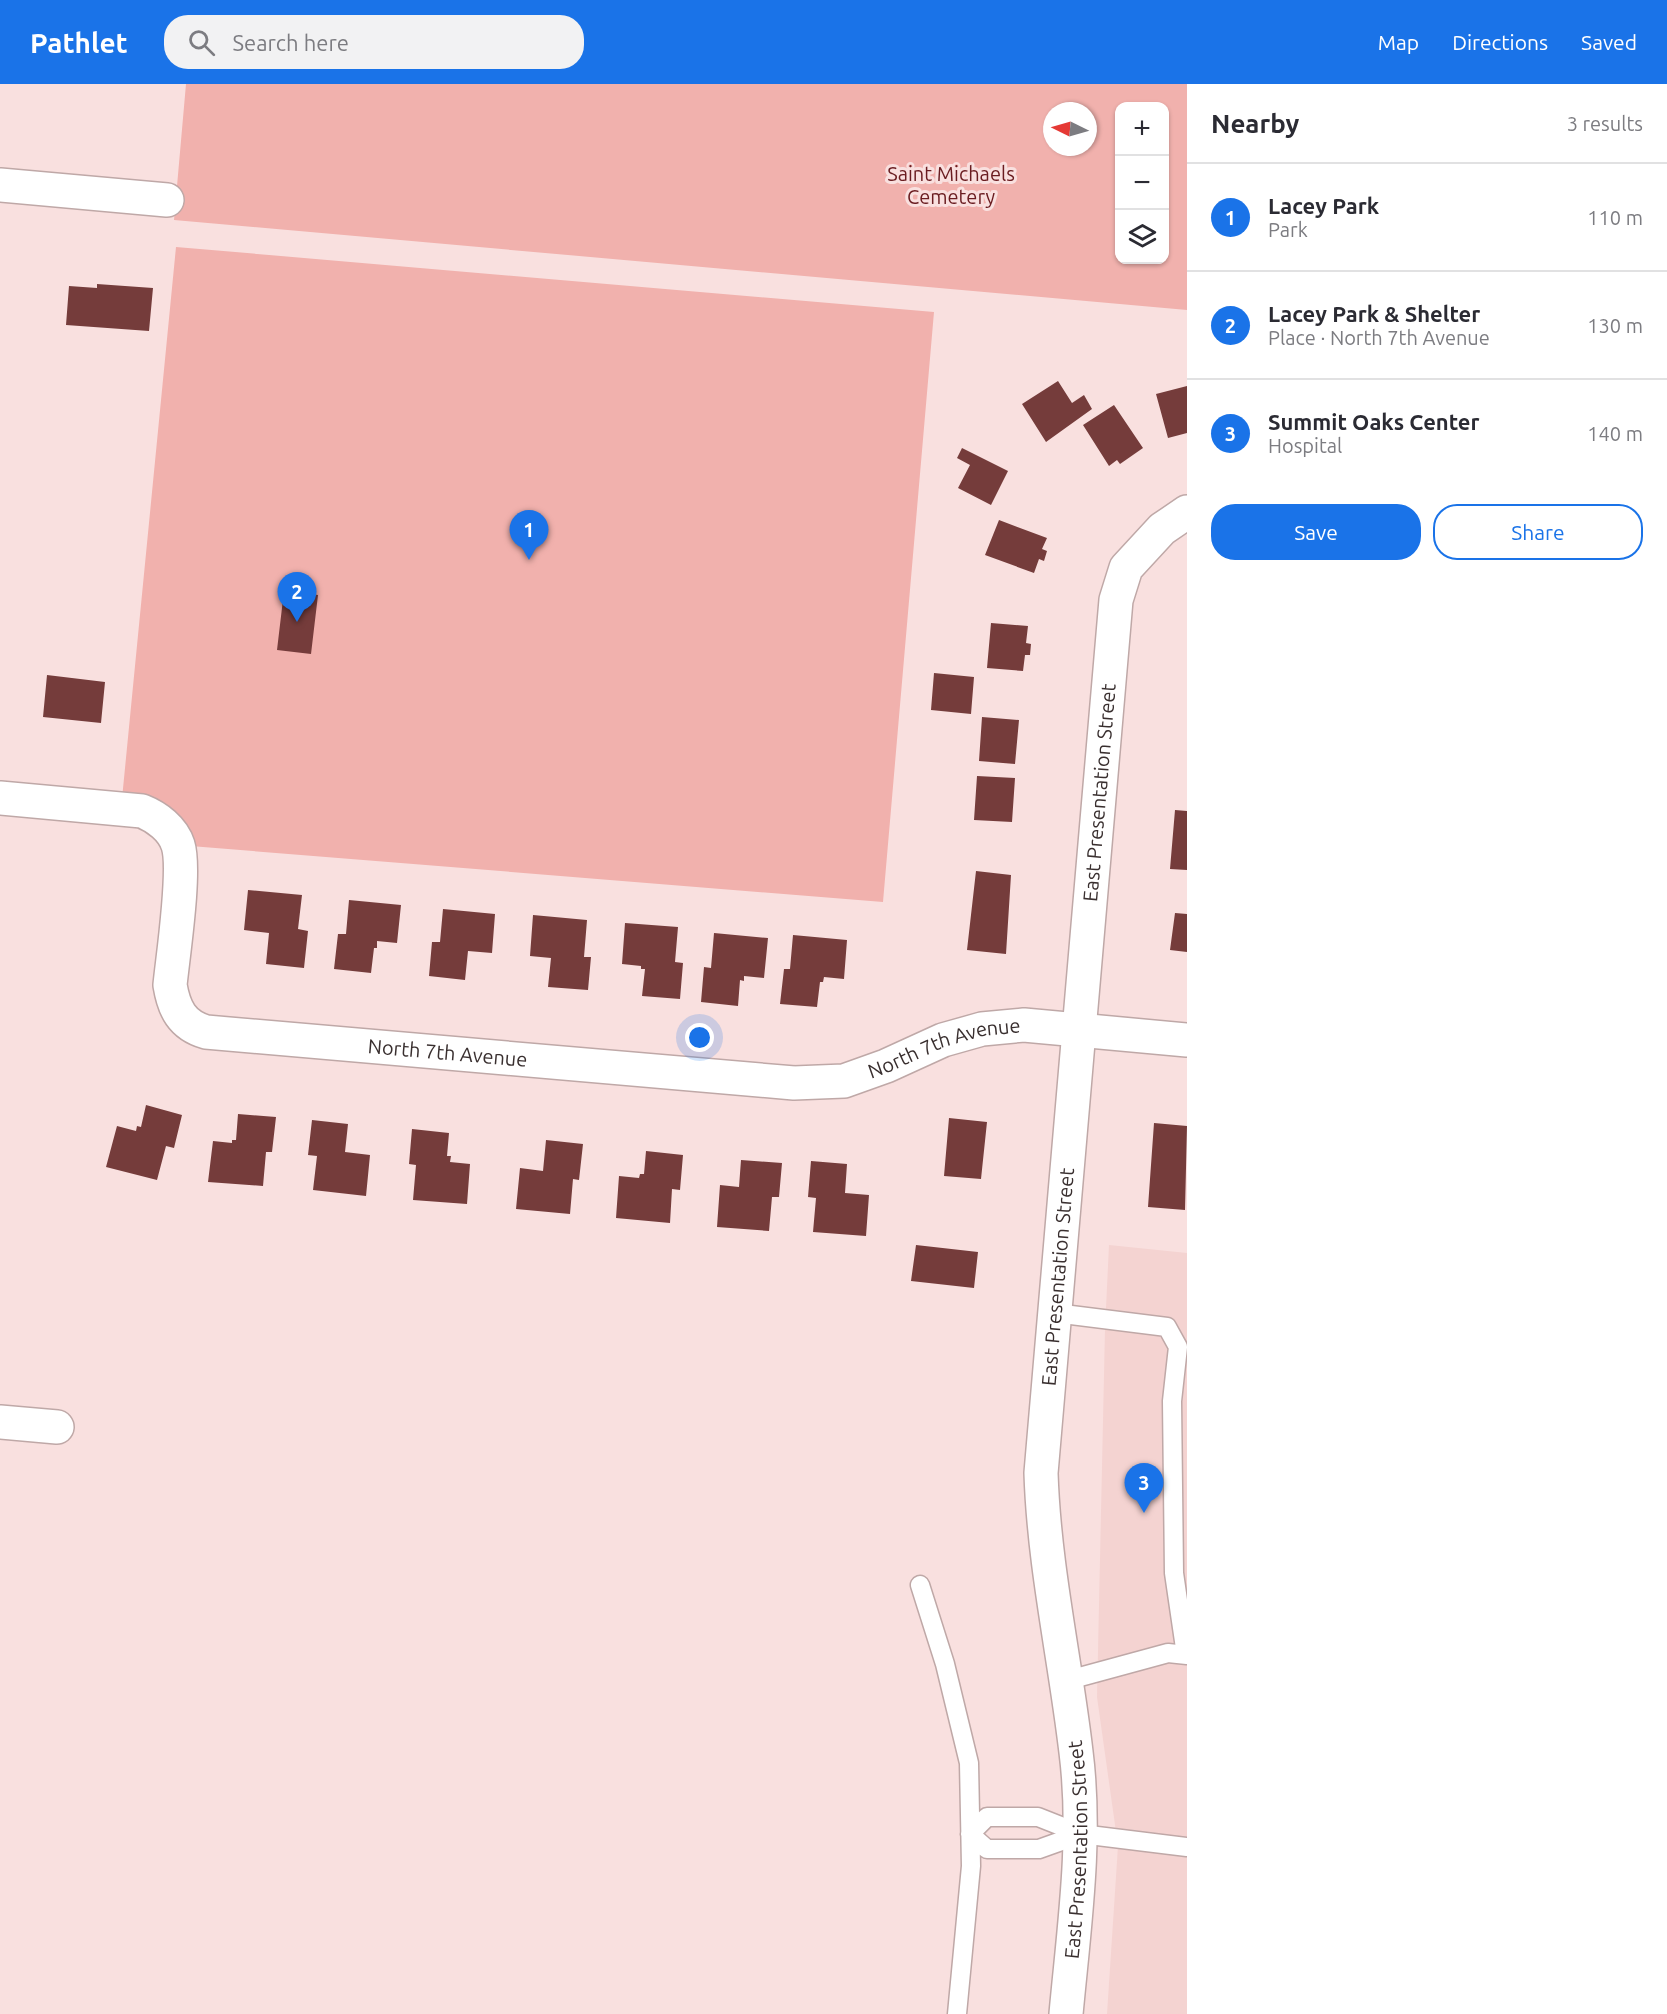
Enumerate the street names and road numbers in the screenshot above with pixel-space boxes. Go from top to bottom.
street label: East Presentation Street [1078,682,1120,903]
street label: North 7th Avenue [865,1013,1021,1083]
street label: North 7th Avenue [367,1034,528,1071]
street label: East Presentation Street [1037,1167,1078,1387]
street label: East Presentation Street [1060,1739,1091,1960]

